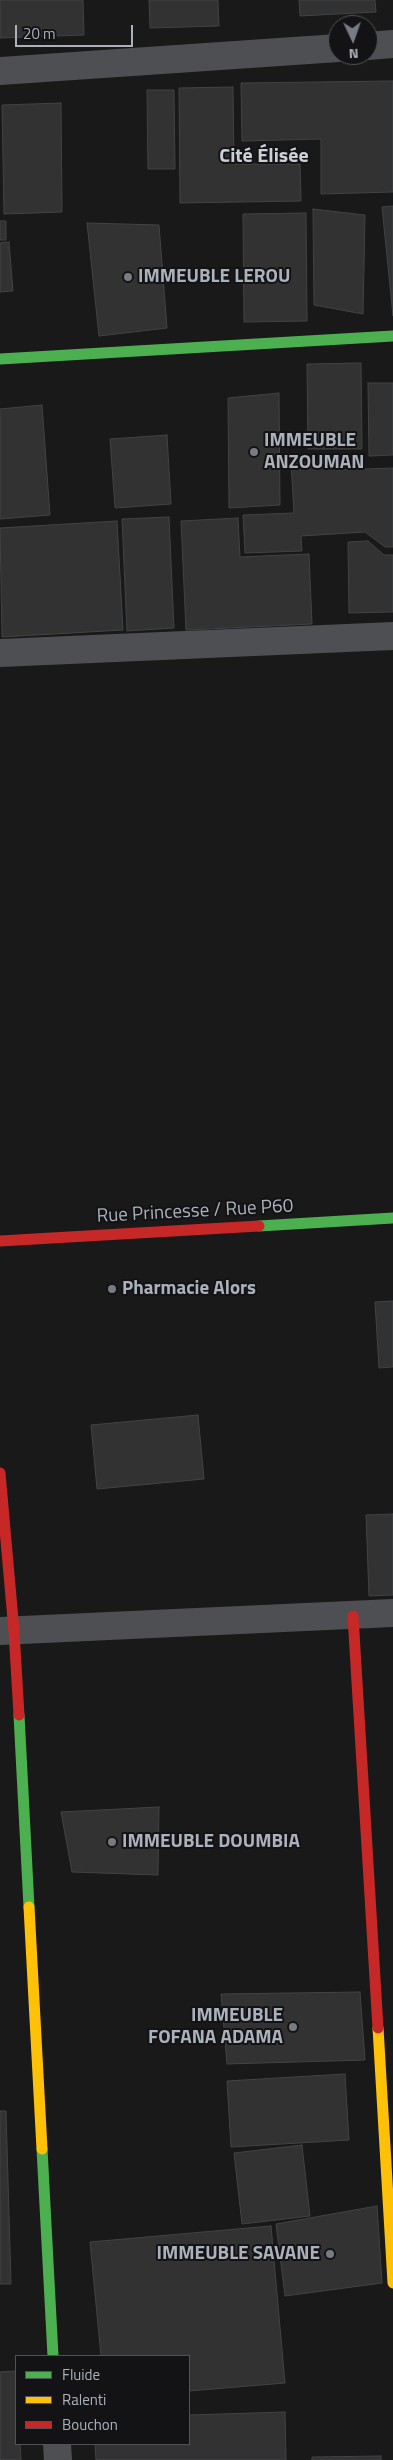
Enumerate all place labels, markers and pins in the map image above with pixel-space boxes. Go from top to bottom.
place label: IMMEUBLE LEROU [138,266,290,288]
marker: IMMEUBLE LEROU [122,271,134,283]
place label: IMMEUBLE ANZOUMAN [264,430,364,474]
marker: IMMEUBLE ANZOUMAN [248,446,260,458]
place label: Pharmacie Alors [122,1278,256,1300]
marker: Pharmacie Alors [106,1283,118,1295]
place label: IMMEUBLE DOUMBIA [122,1831,300,1853]
marker: IMMEUBLE DOUMBIA [106,1836,118,1848]
place label: IMMEUBLE FOFANA ADAMA [148,2005,283,2049]
marker: IMMEUBLE FOFANA ADAMA [287,2021,299,2033]
place label: IMMEUBLE SAVANE [157,2243,320,2265]
marker: IMMEUBLE SAVANE [324,2248,336,2260]

